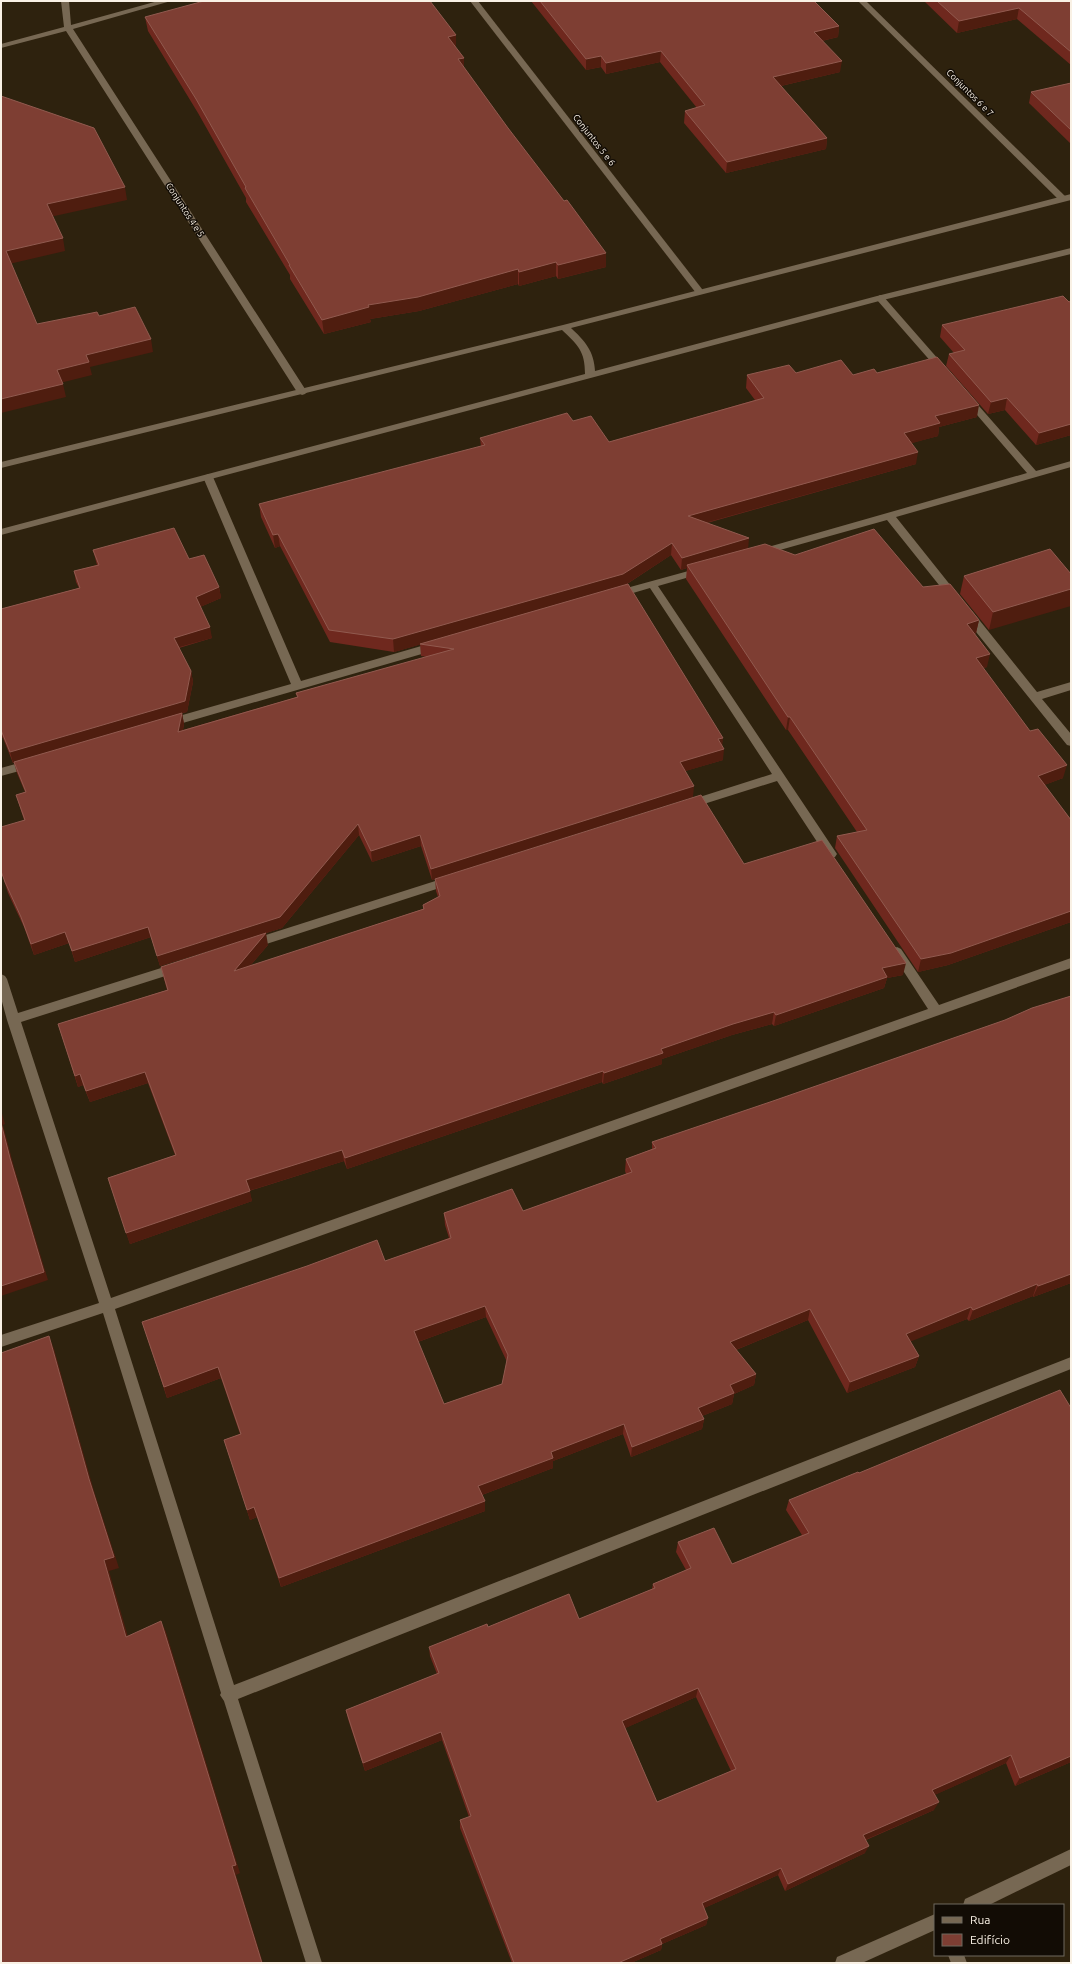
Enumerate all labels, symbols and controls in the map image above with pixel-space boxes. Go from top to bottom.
street label: Conjuntos 6 e 7 [944,67,996,119]
street label: Conjuntos 5 e 6 [571,112,617,168]
street label: Conjuntos 4 e 5 [164,181,206,239]
legend [934,1904,1064,1956]
text: Rua [970,1913,991,1926]
text: Edifício [970,1933,1010,1946]

